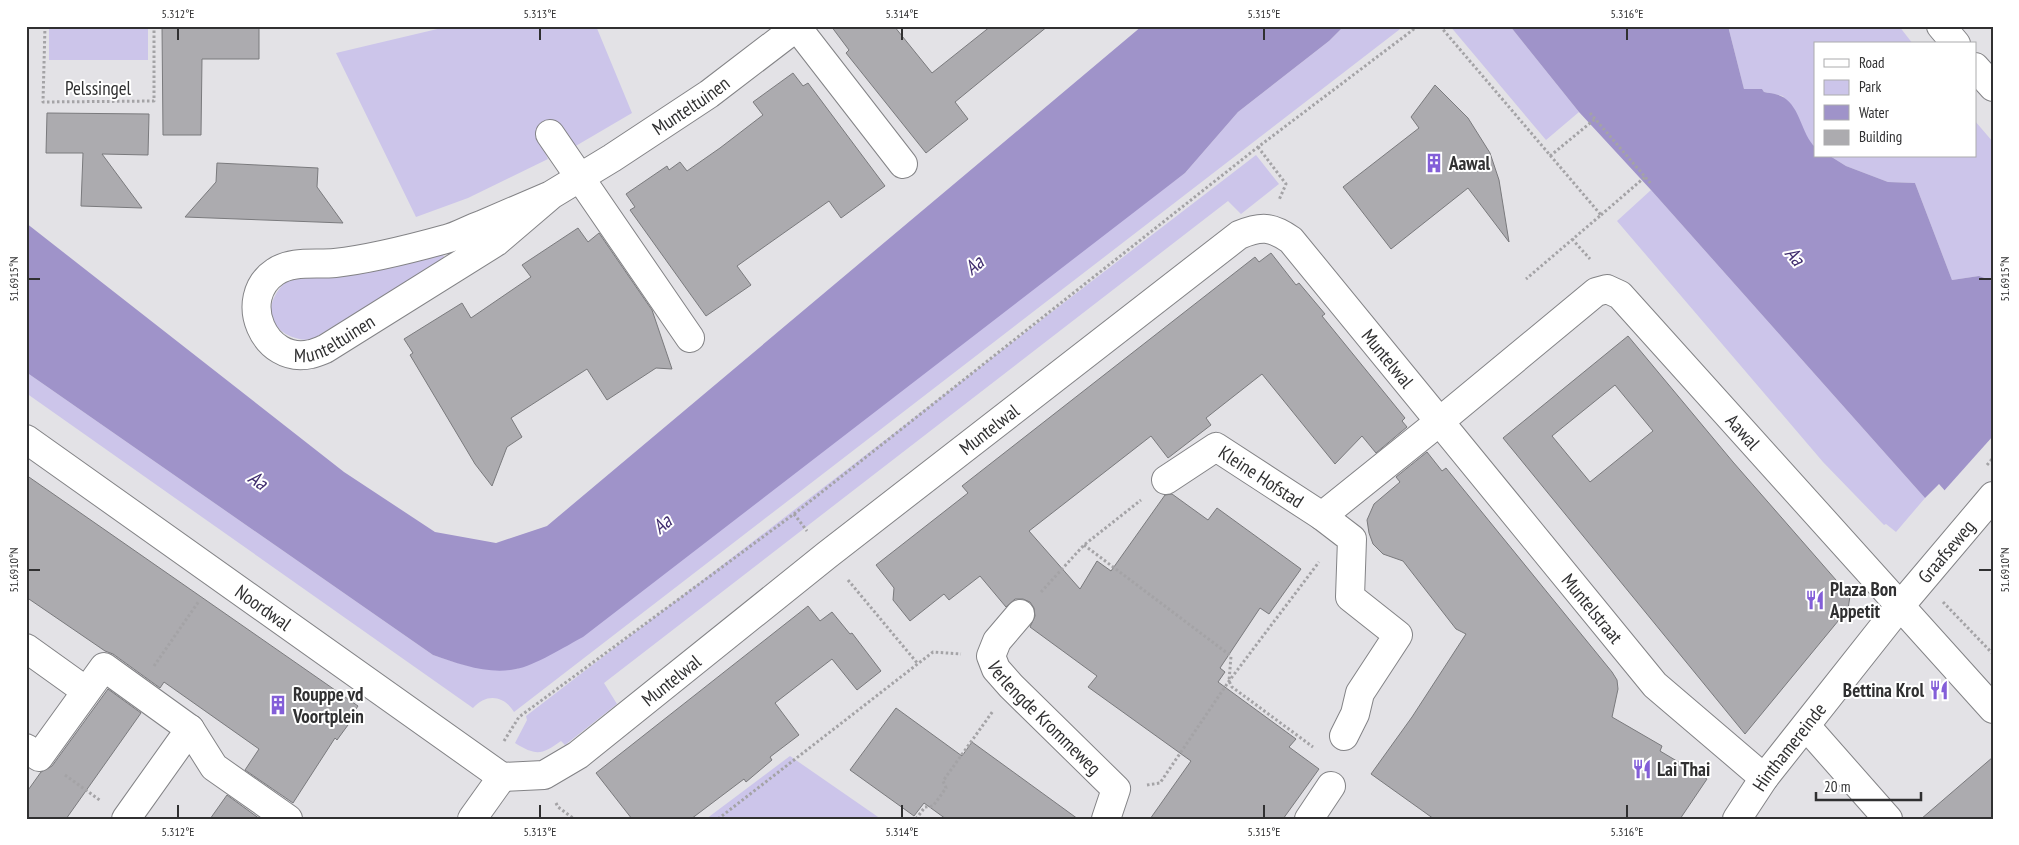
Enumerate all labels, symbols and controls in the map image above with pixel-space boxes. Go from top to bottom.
text: 5.312°E [162,6,195,21]
text: 5.313°E [524,6,557,21]
text: 5.314°E [886,6,919,21]
text: 5.315°E [1248,6,1281,21]
text: 5.316°E [1611,6,1644,21]
legend [1814,42,1976,158]
text: Road [1859,53,1885,72]
street label: Munteltuinen [648,71,734,140]
street label: Pelssingel [65,76,132,100]
text: Park [1859,77,1881,96]
text: Water [1859,103,1890,122]
text: Building [1859,127,1902,146]
place label: Aawal [1448,151,1491,175]
building icon: Aawal [1423,152,1445,174]
water label: Aa [1779,241,1811,272]
water label: Aa [959,249,990,281]
text: 51.6915°N [6,256,21,302]
text: 51.6915°N [1997,256,2012,302]
street label: Munteltuinen [294,309,379,367]
street label: Muntelwal [1357,324,1419,393]
street label: Muntelwal [954,398,1024,460]
street label: Aawal [1721,409,1766,455]
street label: Kleine Hofstad [1214,440,1308,513]
water label: Aa [243,464,273,496]
water label: Aa [647,508,678,540]
street label: Graafseweg [1913,515,1980,588]
text: 51.6910°N [6,547,21,593]
text: 51.6910°N [1997,547,2012,593]
street label: Muntelstraat [1557,568,1628,649]
place label: Plaza Bon Appetit [1829,577,1897,623]
street label: Noordwal [230,579,297,636]
restaurant icon: Plaza Bon Appetit [1804,589,1826,611]
street label: Muntelwal [637,649,706,711]
street label: Verlengde Krommeweg [982,657,1106,780]
place label: Bettina Krol [1843,678,1924,702]
restaurant icon: Bettina Krol [1928,679,1950,701]
place label: Rouppe vd Voortplein [292,682,364,728]
building icon: Rouppe vd Voortplein [267,694,289,716]
street label: Hinthamereinde [1747,698,1831,795]
place label: Lai Thai [1657,757,1710,781]
restaurant icon: Lai Thai [1631,758,1653,780]
scale bar [1816,770,1922,802]
text: 20 m [1824,777,1850,796]
text: 5.312°E [162,824,195,839]
text: 5.313°E [524,824,557,839]
text: 5.314°E [886,824,919,839]
text: 5.315°E [1248,824,1281,839]
text: 5.316°E [1611,824,1644,839]

